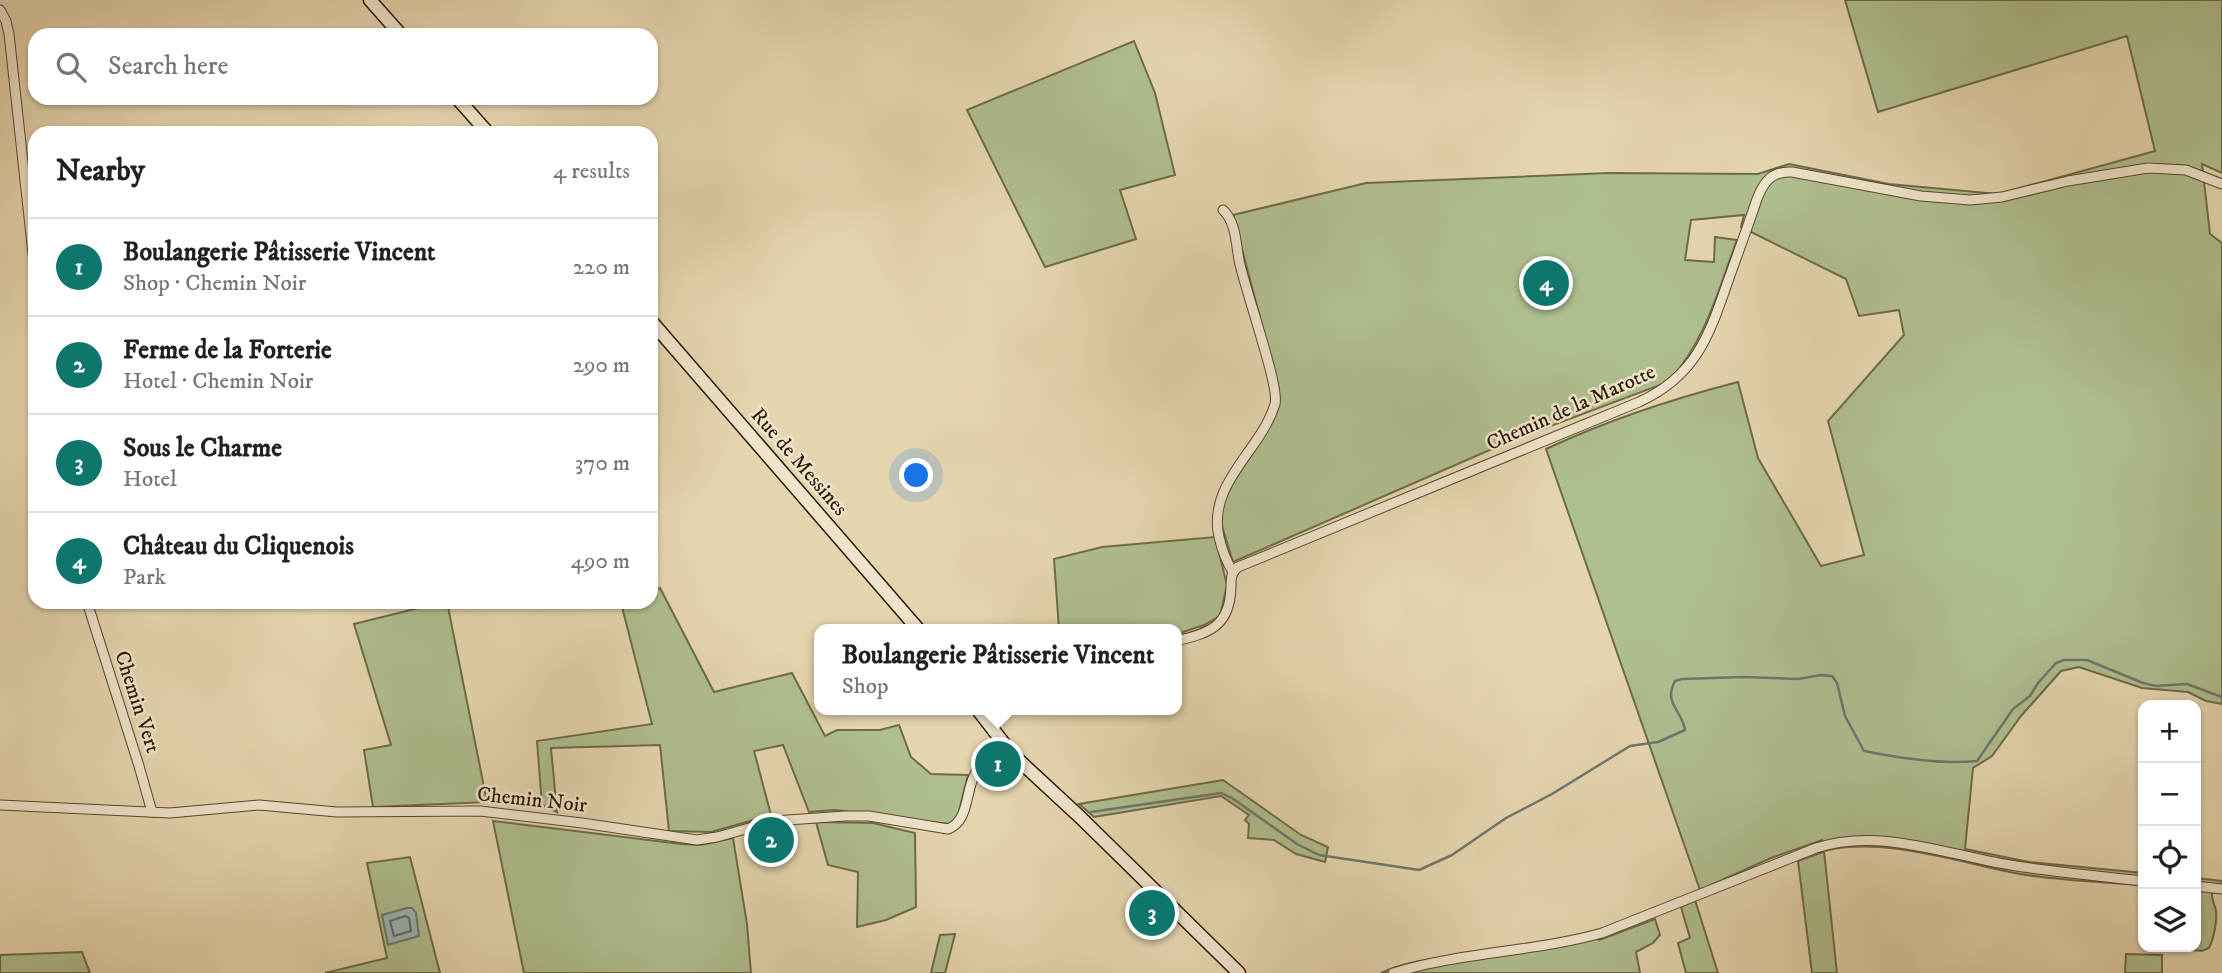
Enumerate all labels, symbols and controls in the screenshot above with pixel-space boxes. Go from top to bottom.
search box [28,28,658,105]
icon: search [52,48,90,86]
text: Search here [108,50,228,83]
text: Nearby [56,153,145,190]
text: 4 results [553,157,630,186]
text: Boulangerie Pâtisserie Vincent [123,236,435,269]
text: 1 [75,253,83,282]
text: 220 m [573,253,630,282]
pin: 4 [1523,257,1569,309]
text: Shop · Chemin Noir [123,269,306,298]
text: Ferme de la Forterie [123,334,332,367]
text: 2 [73,351,85,380]
text: 290 m [573,351,630,380]
street label: Chemin de la Marotte [1483,359,1660,457]
text: Hotel · Chemin Noir [123,367,313,396]
street label: Rue de Messines [745,403,853,521]
text: Sous le Charme [123,432,282,465]
text: 3 [75,449,83,478]
text: 370 m [575,449,630,478]
your location [899,458,933,492]
text: Hotel [123,465,177,494]
text: Château du Cliquenois [123,530,354,563]
text: 4 [72,547,86,576]
text: 490 m [571,547,630,576]
text: Park [123,563,166,592]
popup [814,624,1182,715]
text: Boulangerie Pâtisserie Vincent [842,639,1154,672]
street label: Chemin Vert [108,648,166,757]
text: Shop [842,672,889,701]
map controls [2138,700,2201,952]
button: + [2138,700,2201,763]
pin: 1 [975,738,1021,790]
button: − [2138,763,2201,826]
street label: Chemin Noir [476,781,588,819]
pin: 2 [748,814,794,866]
button: locate [2138,826,2201,889]
pin: 3 [1129,887,1175,939]
button: layers [2138,889,2201,952]

